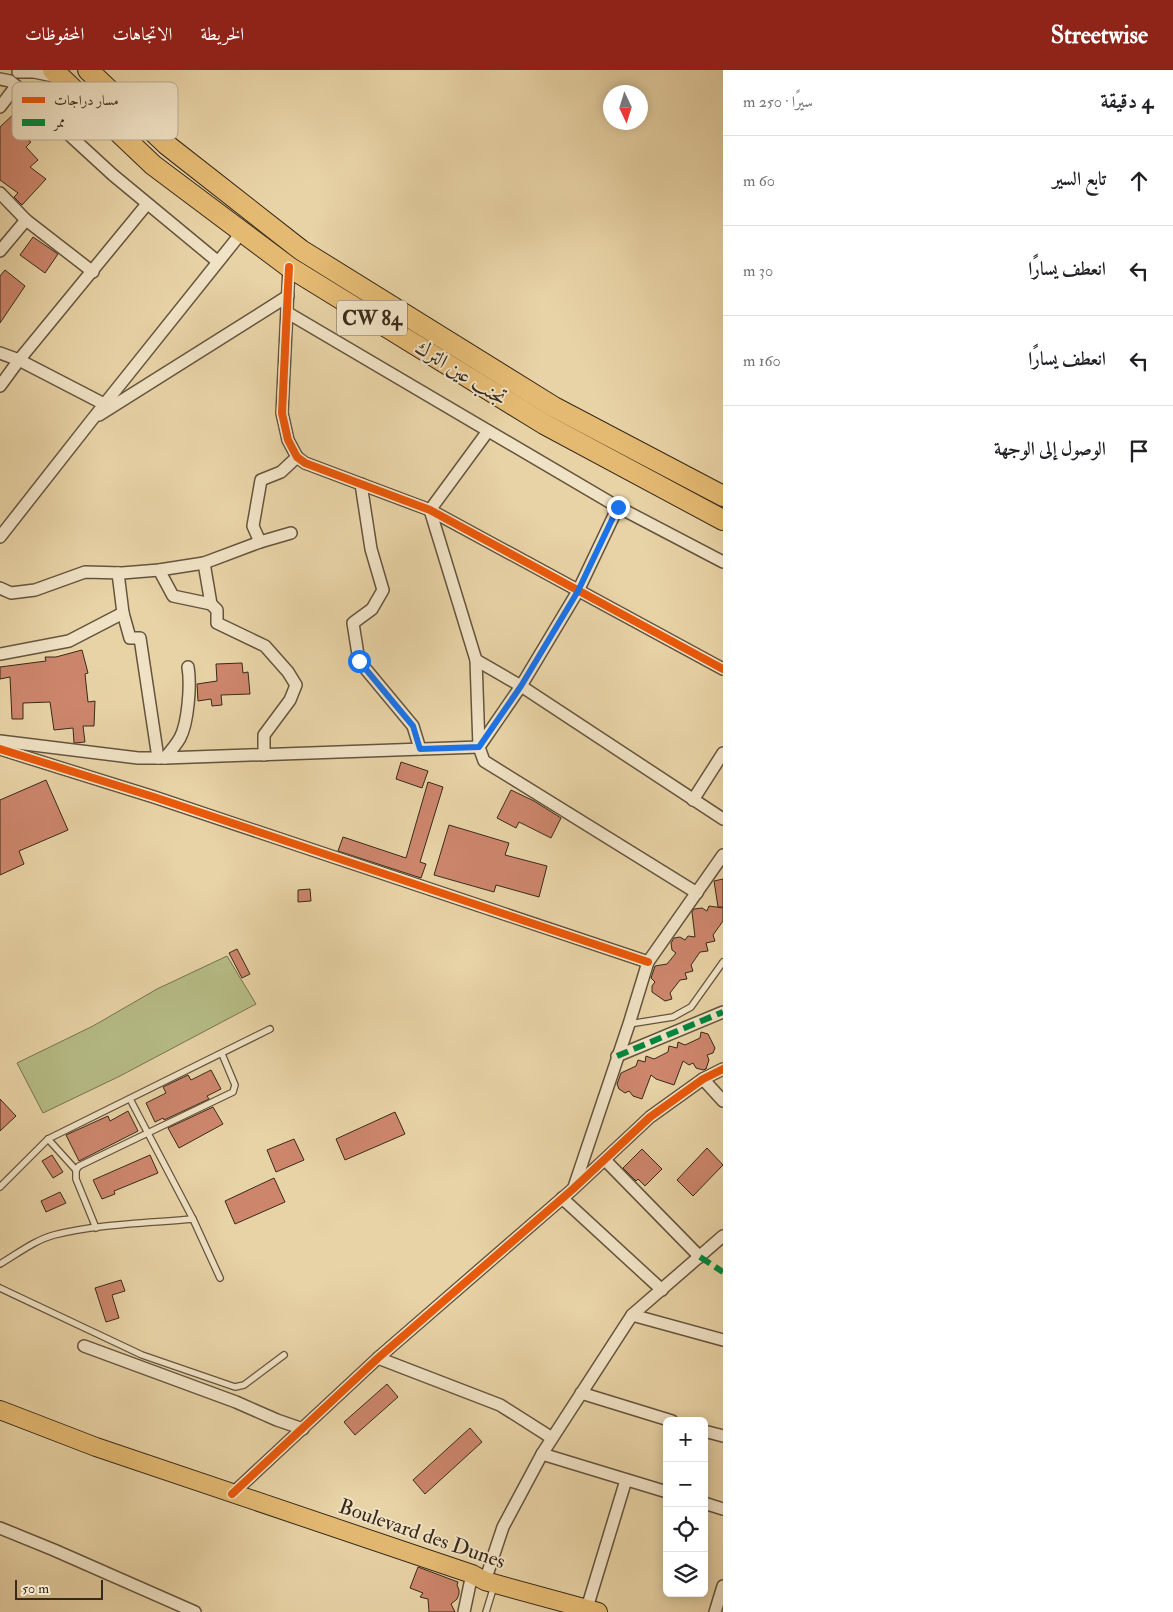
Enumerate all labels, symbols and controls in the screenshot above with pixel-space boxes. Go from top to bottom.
text: Streetwise [1051,20,1148,51]
text: المحفوظات [25,23,84,46]
text: الاتجاهات [112,23,172,46]
text: الخريطة [200,23,244,46]
legend [12,82,178,140]
north arrow [603,85,648,130]
text: 4 دقيقة [1101,88,1153,115]
text: مسار دراجات [54,92,119,109]
text: سيرًا · 250 m [743,92,813,112]
text: ممر [52,114,65,131]
text: تابع السير [1052,167,1106,191]
icon: ahead [1125,167,1153,195]
text: 60 m [743,171,775,191]
text: انعطف يسارًا [1028,257,1106,281]
icon: left [1125,257,1153,285]
text: 30 m [743,261,773,281]
road number: CW 84 [337,300,407,336]
street label: تجنب عين الترك [410,334,512,412]
text: انعطف يسارًا [1028,347,1106,371]
icon: left [1125,347,1153,375]
text: 160 m [743,351,781,371]
text: الوصول إلى الوجهة [994,437,1106,461]
icon: arrive [1125,437,1153,465]
route end [607,496,630,519]
route start [348,650,371,673]
map controls [663,1417,708,1597]
button: + [663,1417,708,1462]
button: − [663,1462,708,1507]
street label: Boulevard des Dunes [335,1493,509,1575]
button: locate [663,1507,708,1552]
button: layers [663,1552,708,1597]
scale bar [15,1577,102,1600]
text: 50 m [22,1580,49,1597]

